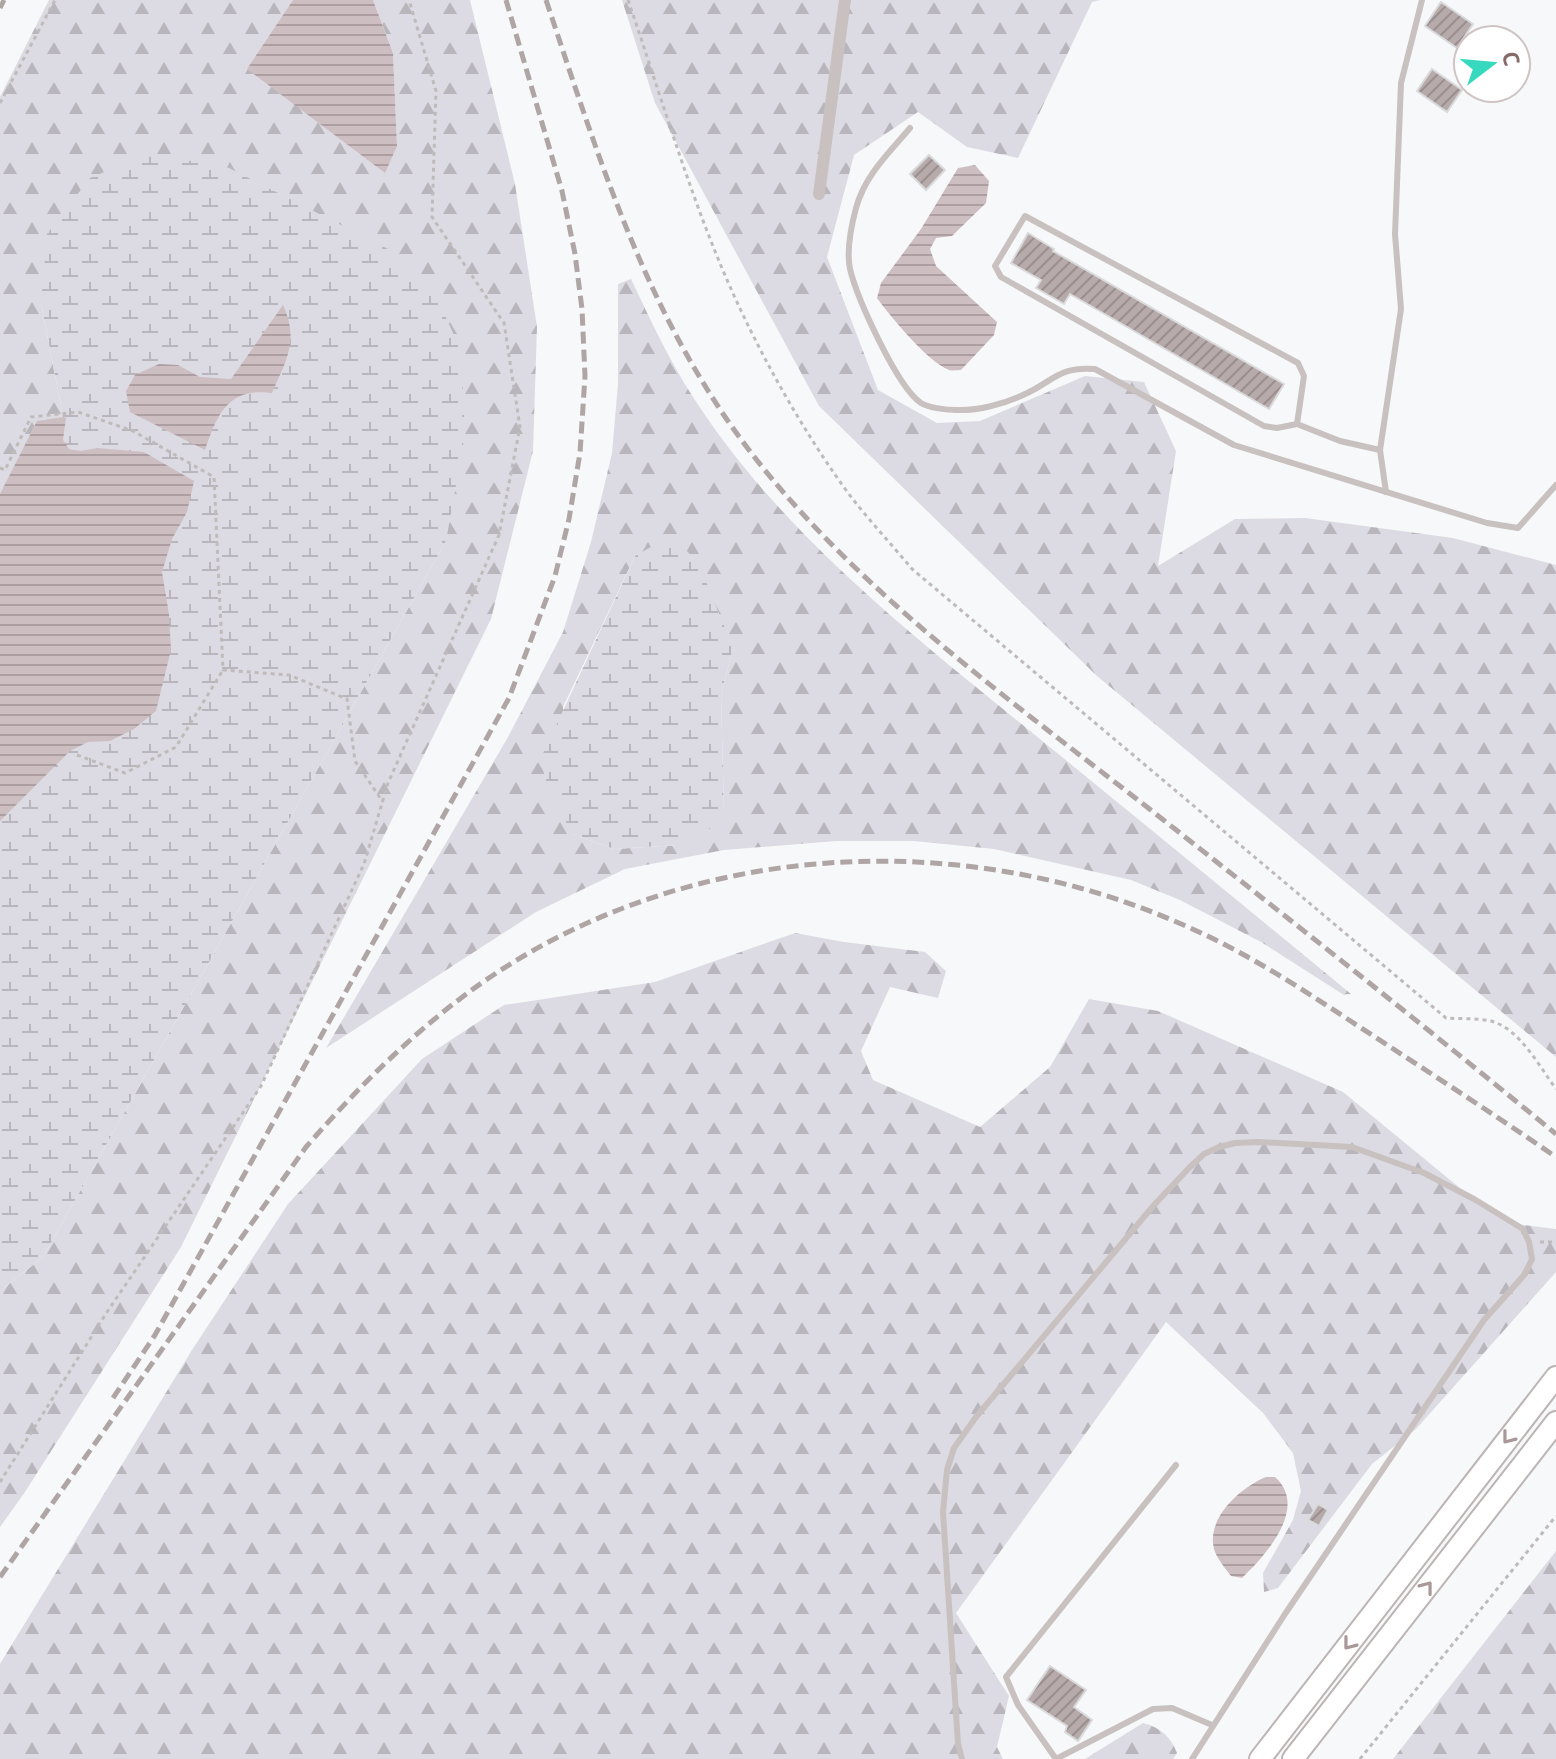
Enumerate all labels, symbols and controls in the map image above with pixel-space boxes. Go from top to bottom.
north arrow [1452,24,1532,104]
text: С [1496,47,1529,69]
one-way arrow [1504,1429,1518,1444]
one-way arrow [1417,1581,1431,1596]
one-way arrow [1344,1635,1358,1650]

